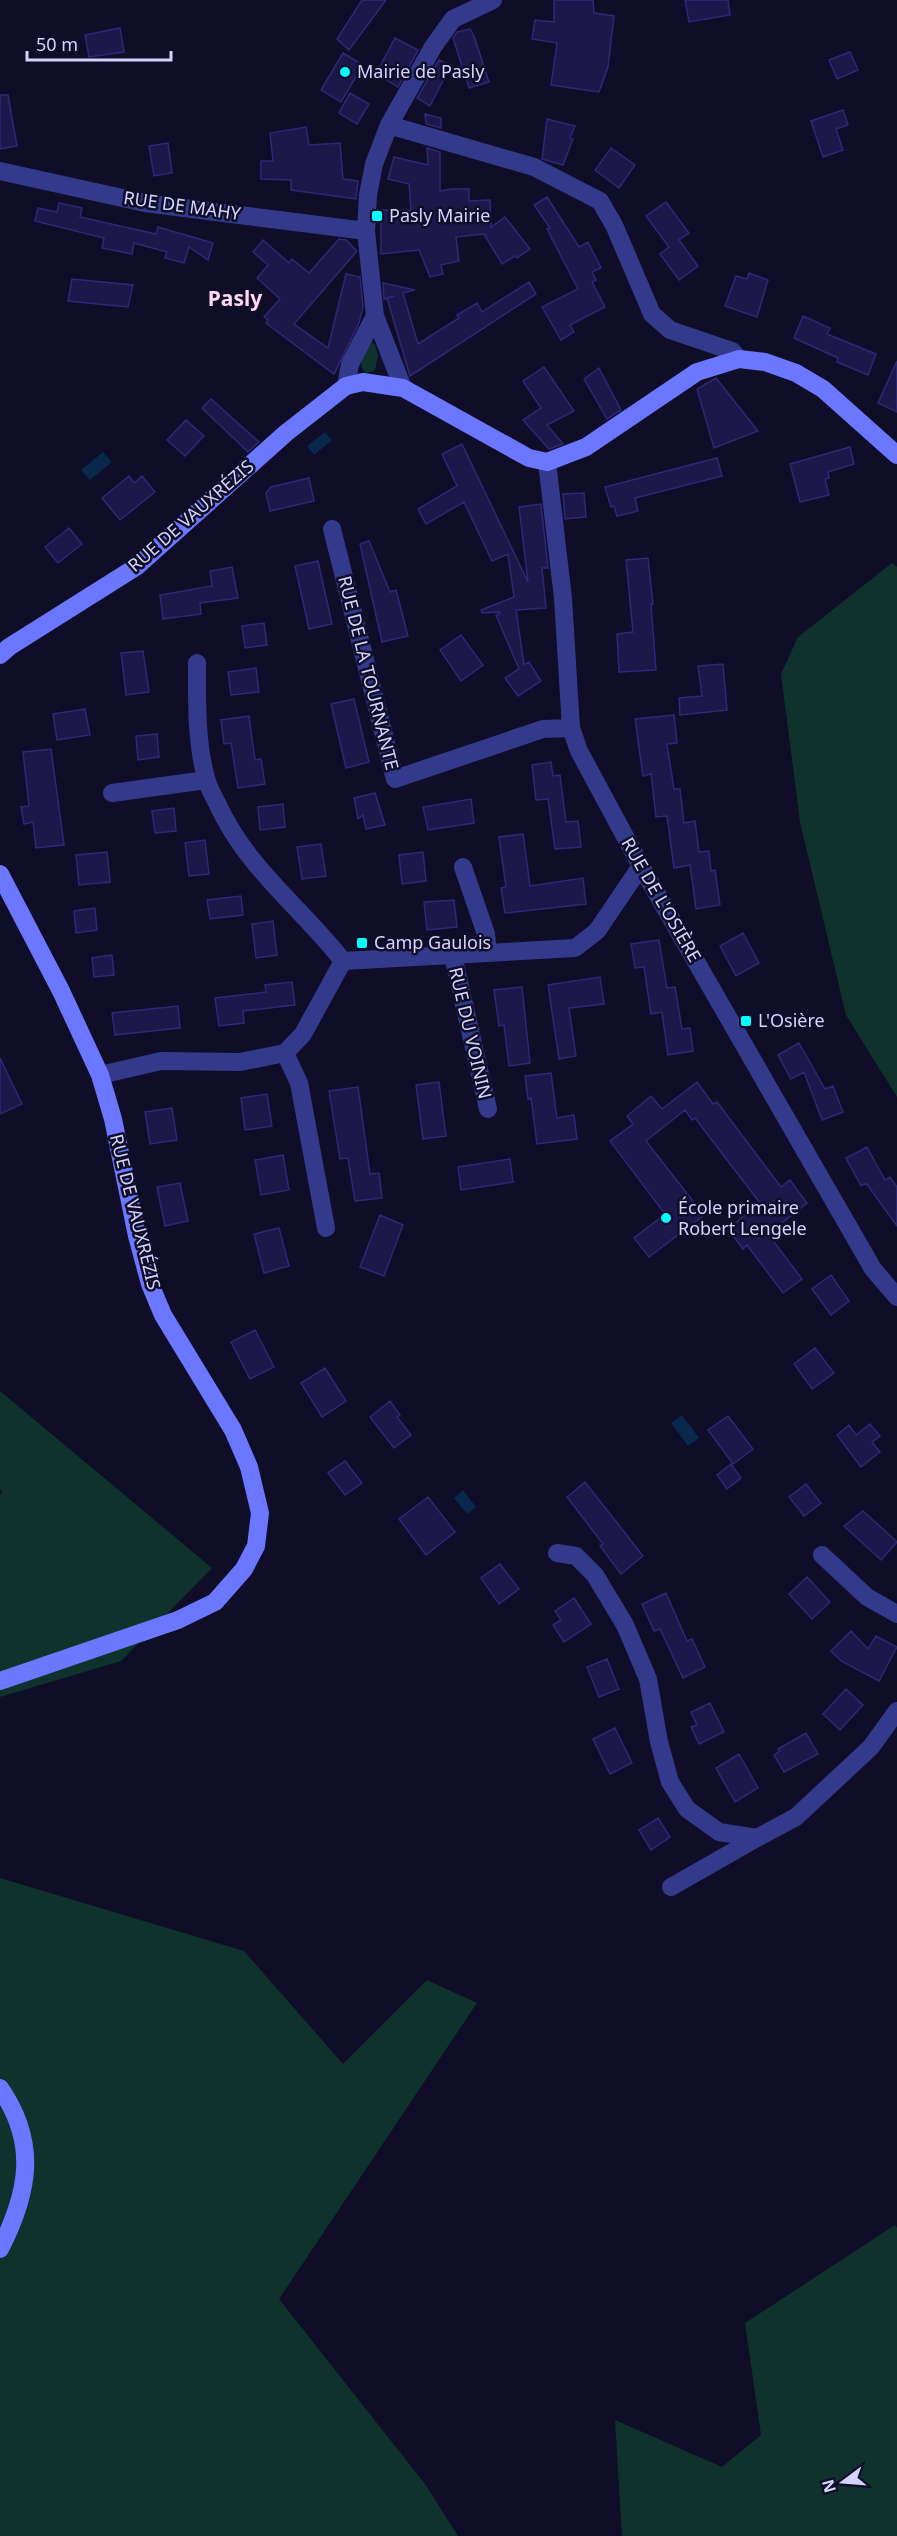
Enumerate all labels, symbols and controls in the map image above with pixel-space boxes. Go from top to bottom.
scale bar [27,24,171,62]
text: 50 m [36,32,78,56]
place label: Mairie de Pasly [357,59,485,83]
marker: Mairie de Pasly [338,65,352,79]
street label: RUE DE MAHY [122,185,243,225]
place label: Pasly Mairie [389,203,490,227]
marker: Pasly Mairie [370,209,384,223]
district label: Pasly [208,284,262,312]
street label: RUE DE VAUXRÉZIS [122,454,259,577]
street label: RUE DE LA TOURNANTE [333,573,405,772]
street label: RUE DE L'OSIÈRE [616,833,707,966]
place label: Camp Gaulois [374,930,491,954]
marker: Camp Gaulois [355,936,369,950]
street label: RUE DU VOININ [444,965,498,1101]
place label: L'Osière [758,1008,825,1032]
marker: L'Osière [739,1014,753,1028]
street label: RUE DE VAUXRÉZIS [105,1131,167,1292]
place label: École primaire Robert Lengele [678,1195,807,1240]
marker: École primaire Robert Lengele [659,1211,673,1225]
north arrow [813,2452,873,2512]
text: N [816,2477,841,2495]

